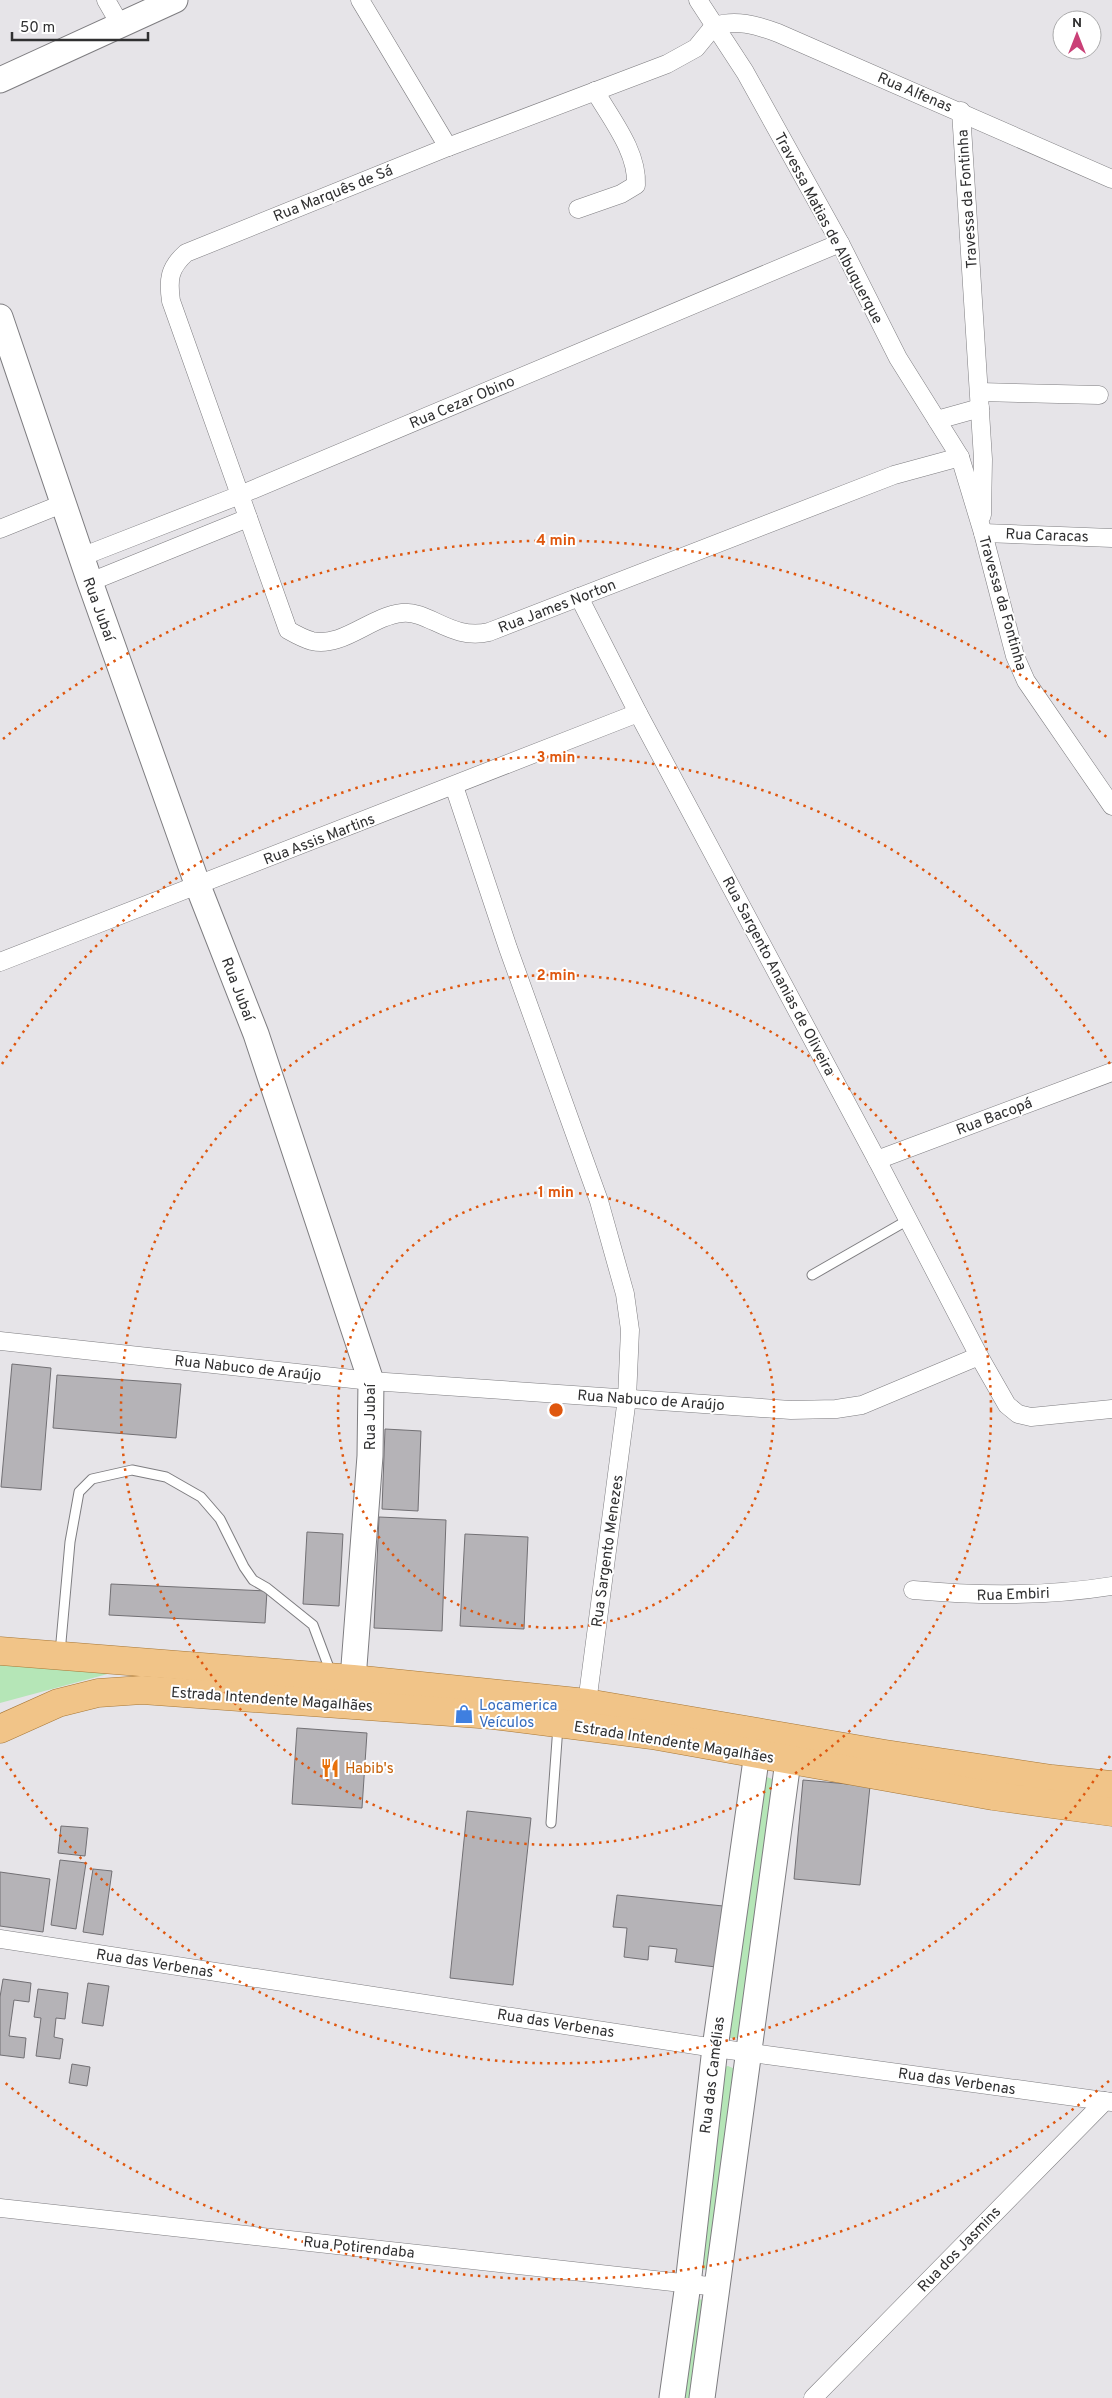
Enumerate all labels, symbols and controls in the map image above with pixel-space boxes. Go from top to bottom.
scale bar [12,10,149,42]
north arrow [1052,10,1102,60]
text: N [1072,15,1082,32]
text: 50 m [20,19,55,38]
street label: Rua Alfenas [874,69,955,118]
street label: Travessa da Fontinha [954,129,983,269]
street label: Travessa Matias de Albuquerque [769,130,886,328]
street label: Rua Marquês de Sá [271,162,396,227]
street label: Rua Cezar Obino [407,373,518,434]
street label: Rua Caracas [1005,526,1089,547]
text: 4 min [536,532,576,551]
street label: Travessa da Fontinha [973,534,1030,673]
street label: Rua Jubaí [77,575,118,645]
street label: Rua James Norton [496,576,619,639]
text: 3 min [536,749,576,768]
street label: Rua Assis Martins [261,810,378,870]
street label: Rua Sargento Ananias de Oliveira [717,874,838,1080]
street label: Rua Jubaí [216,955,258,1025]
text: 2 min [536,967,576,986]
street label: Rua Bacopá [954,1094,1035,1141]
text: 1 min [538,1184,574,1203]
street label: Rua Nabuco de Araújo [173,1352,322,1387]
street label: Rua Jubaí [362,1382,381,1450]
street label: Rua Nabuco de Araújo [577,1387,725,1416]
centre of rings [547,1401,565,1419]
street label: Rua Sargento Menezes [588,1474,629,1629]
street label: Rua Embiri [976,1585,1050,1606]
street label: Estrada Intendente Magalhães [170,1684,374,1717]
place label: Locamerica Veículos [479,1697,557,1733]
shop icon: Locamerica Veículos [453,1703,475,1725]
street label: Estrada Intendente Magalhães [572,1718,775,1769]
restaurant icon: Habib's [319,1757,341,1779]
place label: Habib's [345,1760,394,1779]
street label: Rua das Verbenas [95,1946,215,1983]
street label: Rua das Verbenas [496,2006,616,2043]
street label: Rua das Camélias [697,2015,730,2135]
street label: Rua das Verbenas [897,2065,1017,2100]
street label: Rua dos Jasmins [914,2203,1006,2297]
street label: Rua Potirendaba [302,2233,415,2264]

